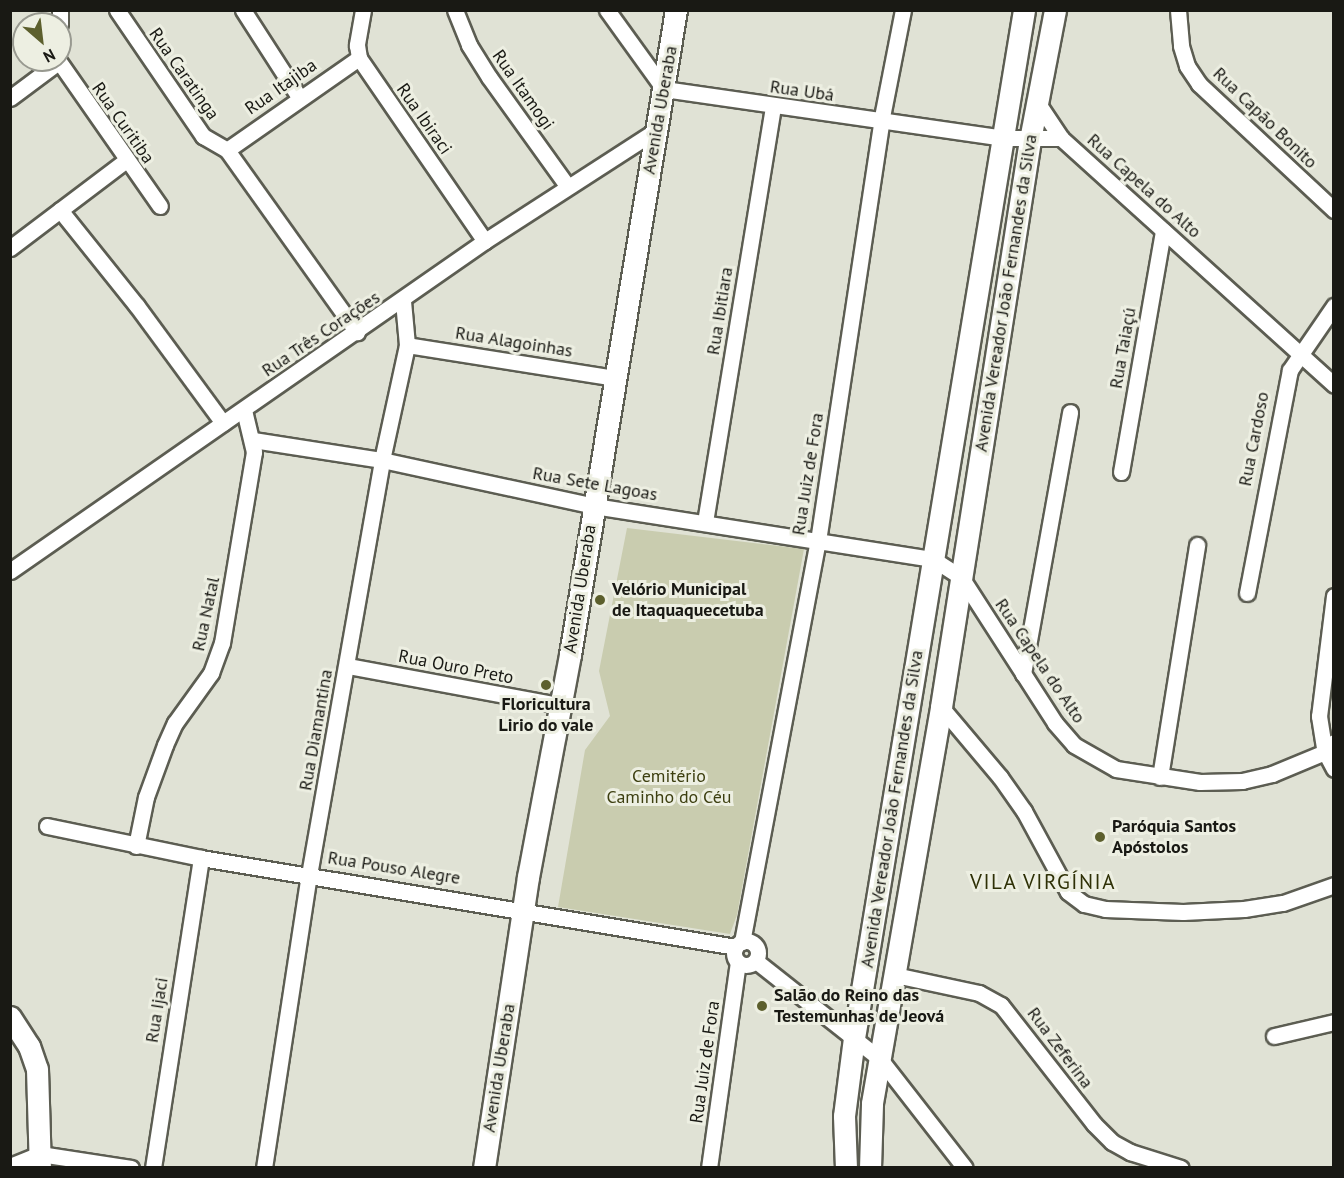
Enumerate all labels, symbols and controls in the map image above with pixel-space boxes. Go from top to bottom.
north arrow [12,12,72,72]
street label: Rua Caratinga [144,24,224,124]
street label: Avenida Uberaba [638,44,682,176]
text: N [40,45,59,67]
street label: Rua Itamogi [487,46,559,134]
street label: Rua Itajiba [241,54,321,120]
street label: Rua Capão Bonito [1208,63,1322,173]
street label: Rua Ubá [769,76,835,106]
street label: Rua Curitiba [87,78,159,168]
street label: Rua Ibiraci [392,79,456,159]
street label: Rua Capela do Alto [1082,129,1206,243]
street label: Avenida Vereador João Fernandes da Silva [970,132,1042,454]
street label: Rua Ibitiara [702,266,738,356]
street label: Rua Três Corações [258,286,384,382]
street label: Rua Taiaçú [1105,305,1141,391]
street label: Rua Alagoinhas [454,322,574,362]
street label: Rua Cardoso [1234,390,1274,488]
street label: Rua Juiz de Fora [788,411,828,537]
street label: Rua Sete Lagoas [531,462,659,506]
street label: Avenida Uberaba [559,523,601,655]
street label: Rua Natal [188,575,224,653]
place label: Velório Municipal de Itaquaquecetuba [612,579,764,622]
marker: Velório Municipal de Itaquaquecetuba [593,593,607,607]
street label: Rua Capela do Alto [990,594,1090,728]
street label: Rua Ouro Preto [397,645,515,689]
street label: Avenida Vereador João Fernandes da Silva [856,648,928,970]
street label: Rua Diamantina [295,668,337,792]
marker: Floricultura Lirio do vale [539,678,553,692]
place label: Floricultura Lirio do vale [498,694,594,736]
park label: Cemitério Caminho do Céu [606,766,732,808]
place label: Paróquia Santos Apóstolos [1112,816,1236,858]
marker: Paróquia Santos Apóstolos [1093,830,1107,844]
street label: Rua Pouso Alegre [326,847,462,889]
district label: VILA VIRGÍNIA [969,869,1117,895]
street label: Rua Ijaci [141,976,173,1044]
place label: Salão do Reino das Testemunhas de Jeová [774,985,944,1028]
street label: Rua Juiz de Fora [686,999,724,1125]
marker: Salão do Reino das Testemunhas de Jeová [755,999,769,1013]
street label: Avenida Uberaba [478,1002,520,1134]
street label: Rua Zeferina [1022,1003,1098,1093]

